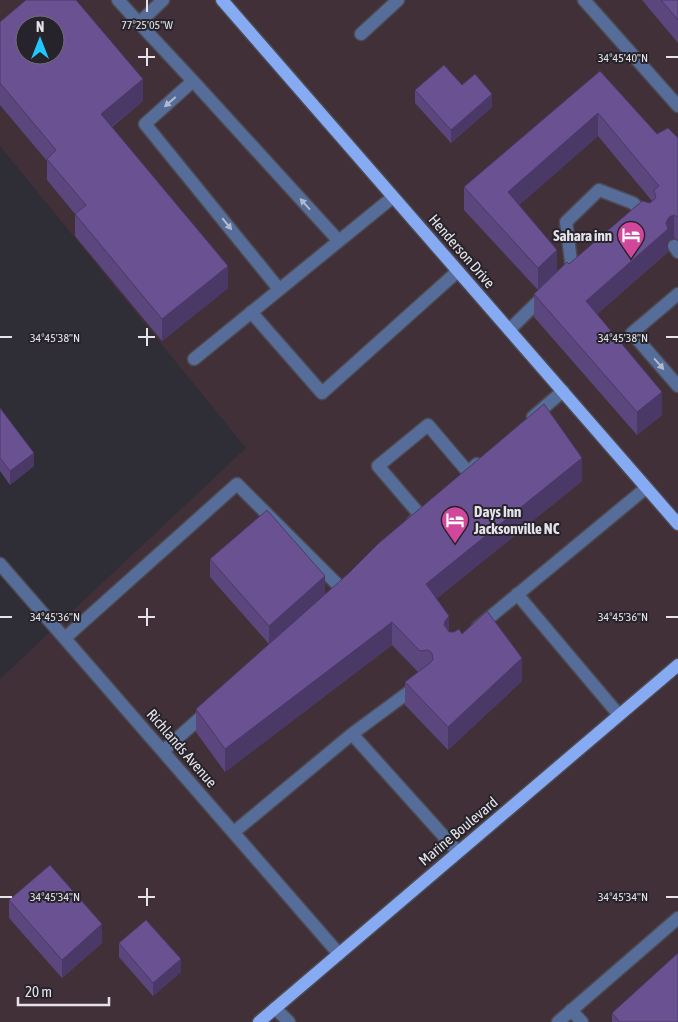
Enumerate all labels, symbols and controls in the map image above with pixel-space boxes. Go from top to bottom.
north arrow [15,15,65,65]
text: 77°25'05"W [121,18,173,32]
text: N [36,19,44,35]
text: 34°45'40"N [598,51,648,65]
one-way arrow [164,96,176,108]
one-way arrow [299,199,311,211]
street label: Henderson Drive [425,211,499,291]
one-way arrow [221,217,232,230]
hotel icon: Sahara inn [616,220,646,259]
place label: Sahara inn [553,227,612,244]
text: 34°45'38"N [30,331,80,345]
text: 34°45'38"N [598,331,648,345]
one-way arrow [653,358,665,370]
place label: Days Inn Jacksonville NC [473,503,560,537]
hotel icon: Days Inn Jacksonville NC [440,505,470,544]
text: 34°45'36"N [30,610,80,624]
text: 34°45'36"N [598,610,648,624]
street label: Richlands Avenue [143,705,221,791]
street label: Marine Boulevard [415,793,501,869]
text: 34°45'34"N [30,890,80,904]
text: 34°45'34"N [598,890,648,904]
scale bar [18,974,109,1006]
text: 20 m [25,983,52,1000]

